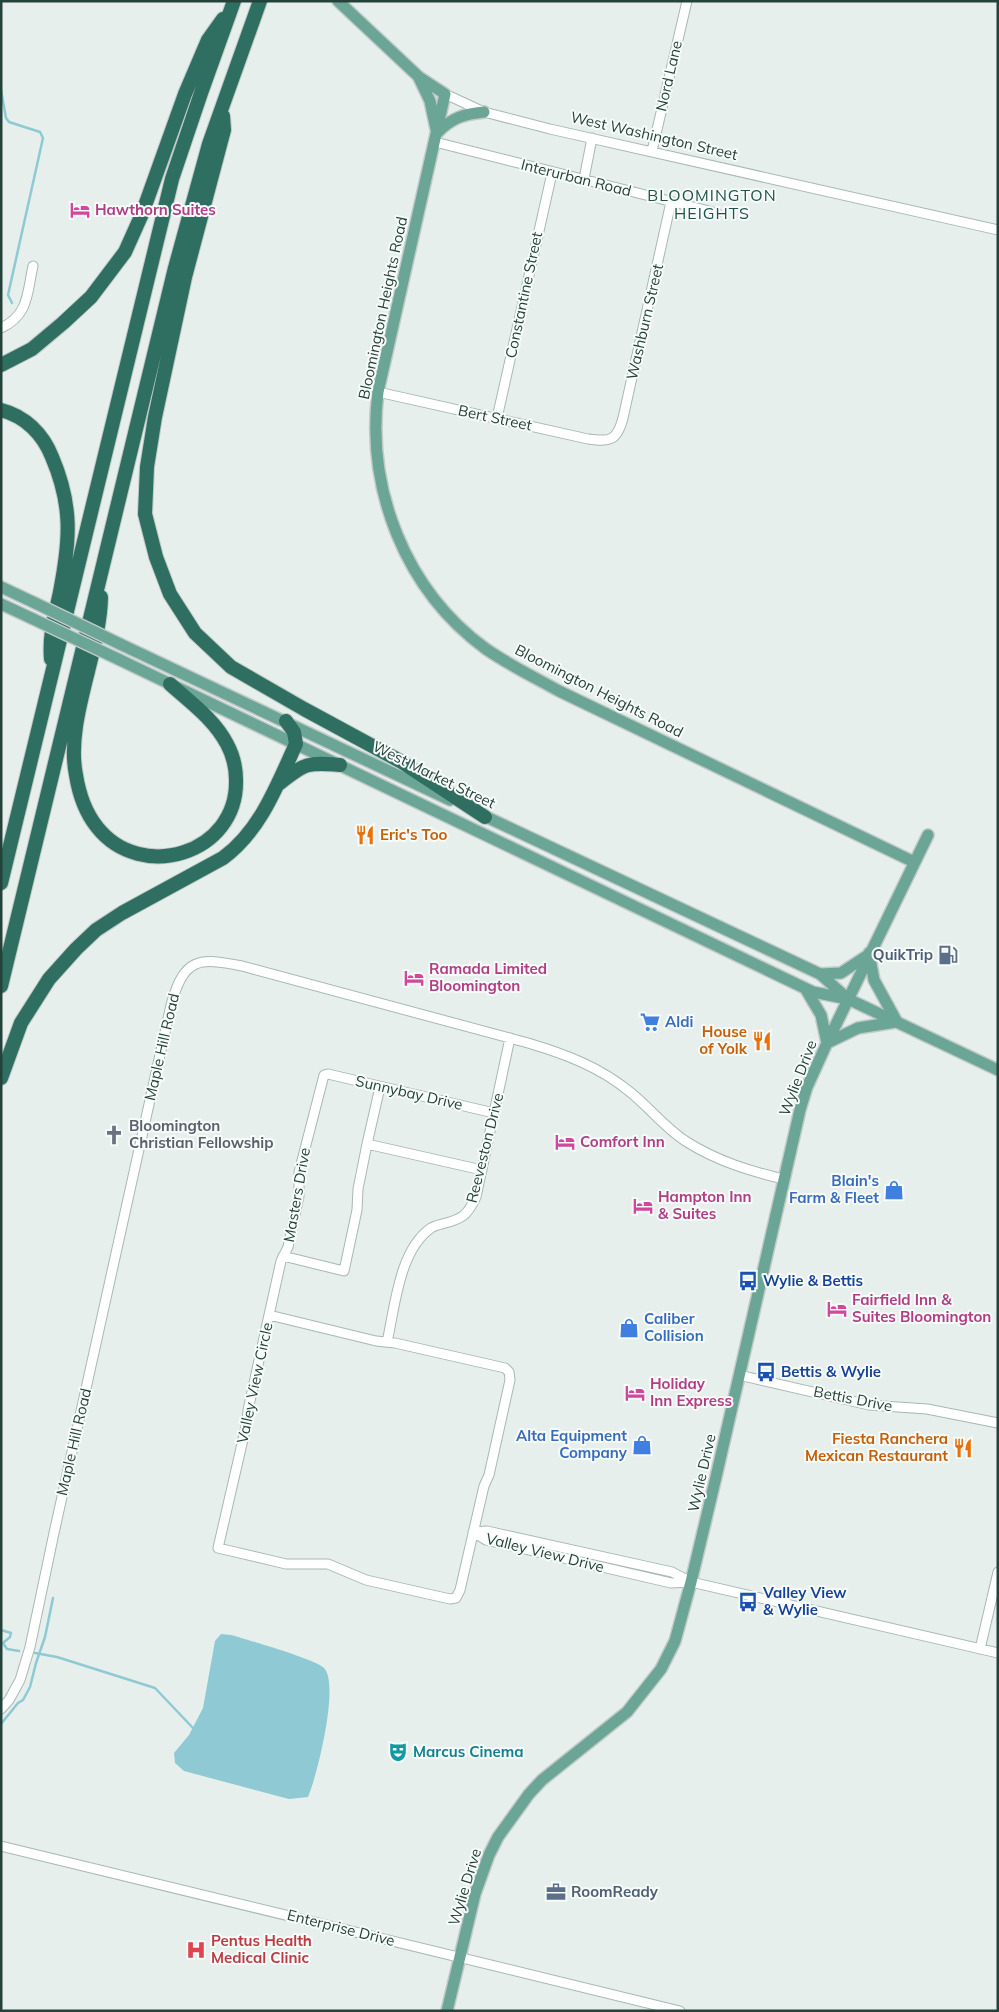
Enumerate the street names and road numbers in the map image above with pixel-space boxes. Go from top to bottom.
street label: Nord Lane [651,39,686,113]
street label: West Washington Street [569,107,739,164]
street label: Interurban Road [519,155,633,200]
street label: Bloomington Heights Road [354,215,411,401]
street label: Constantine Street [501,230,546,360]
street label: Washburn Street [622,262,667,382]
street label: Bert Street [457,400,534,435]
street label: Bloomington Heights Road [512,640,687,741]
street label: West Market Street [370,737,499,812]
street label: Maple Hill Road [140,991,183,1102]
street label: Wylie Drive [774,1037,821,1118]
street label: Sunnybay Drive [354,1071,465,1114]
street label: Reeveston Drive [462,1091,507,1205]
street label: Masters Drive [279,1146,314,1244]
street label: Valley View Circle [232,1321,277,1445]
street label: Bettis Drive [812,1382,894,1415]
street label: Maple Hill Road [52,1386,95,1497]
street label: Wylie Drive [683,1432,720,1514]
street label: Valley View Drive [484,1529,606,1576]
street label: Wylie Drive [444,1846,485,1928]
street label: Enterprise Drive [285,1905,397,1950]

